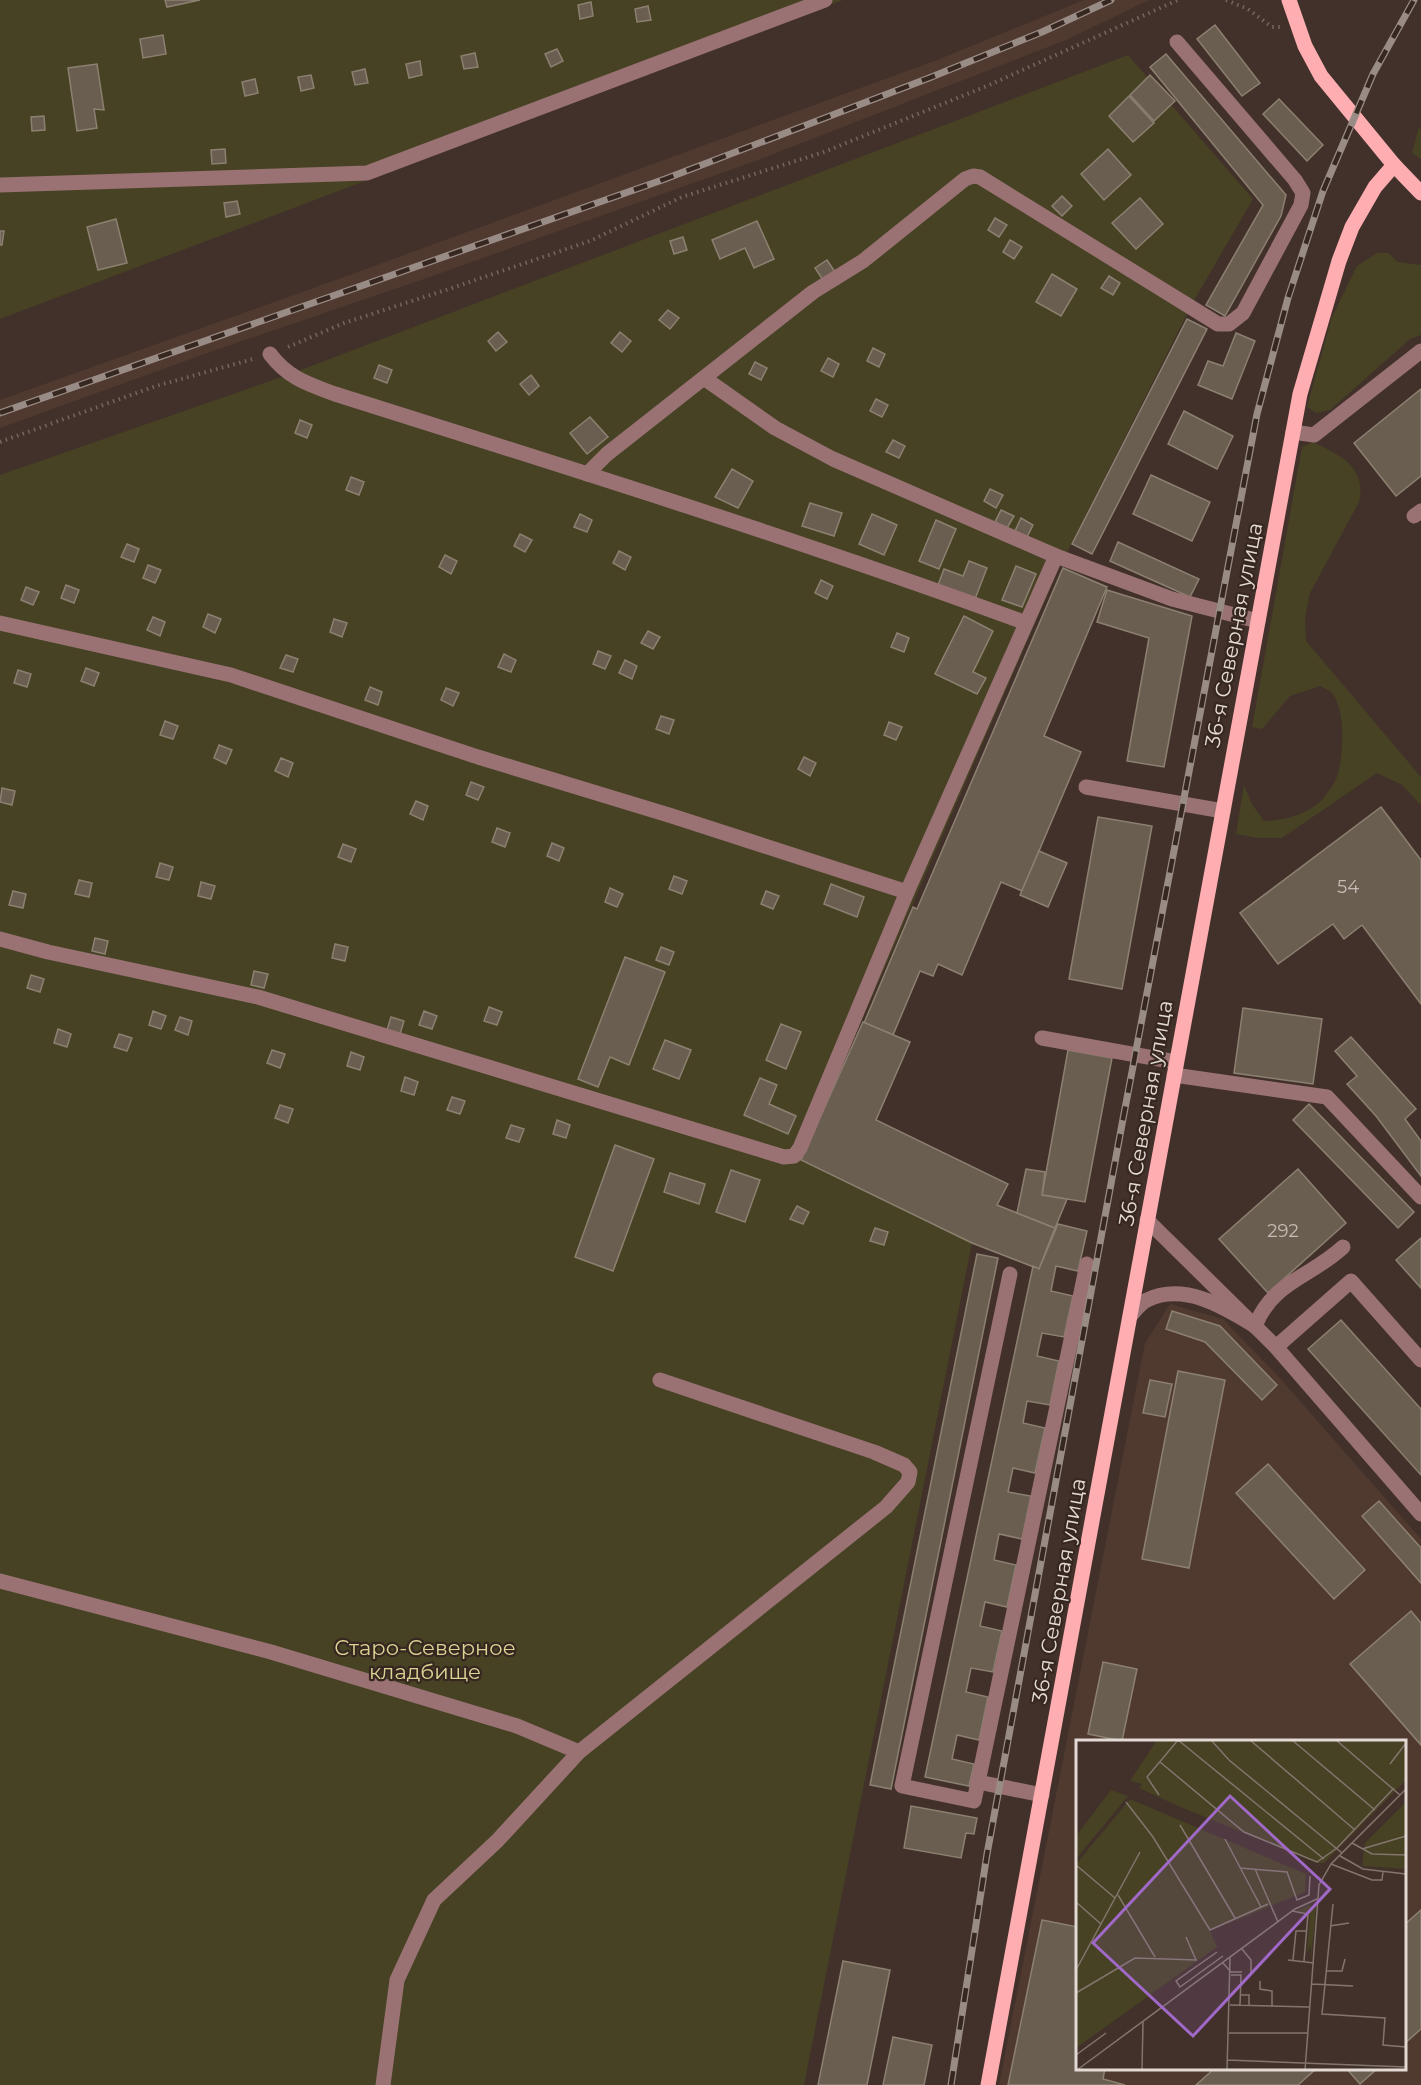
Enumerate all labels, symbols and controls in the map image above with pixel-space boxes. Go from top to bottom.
street label: 36-я Северная улица [1199,520,1268,749]
house number: 54 [1337,876,1359,898]
street label: 36-я Северная улица [1113,998,1178,1228]
house number: 292 [1267,1220,1299,1242]
street label: 36-я Северная улица [1026,1476,1091,1706]
park label: Старо-Северное кладбище [334,1635,516,1684]
inset map [1076,1740,1406,2070]

